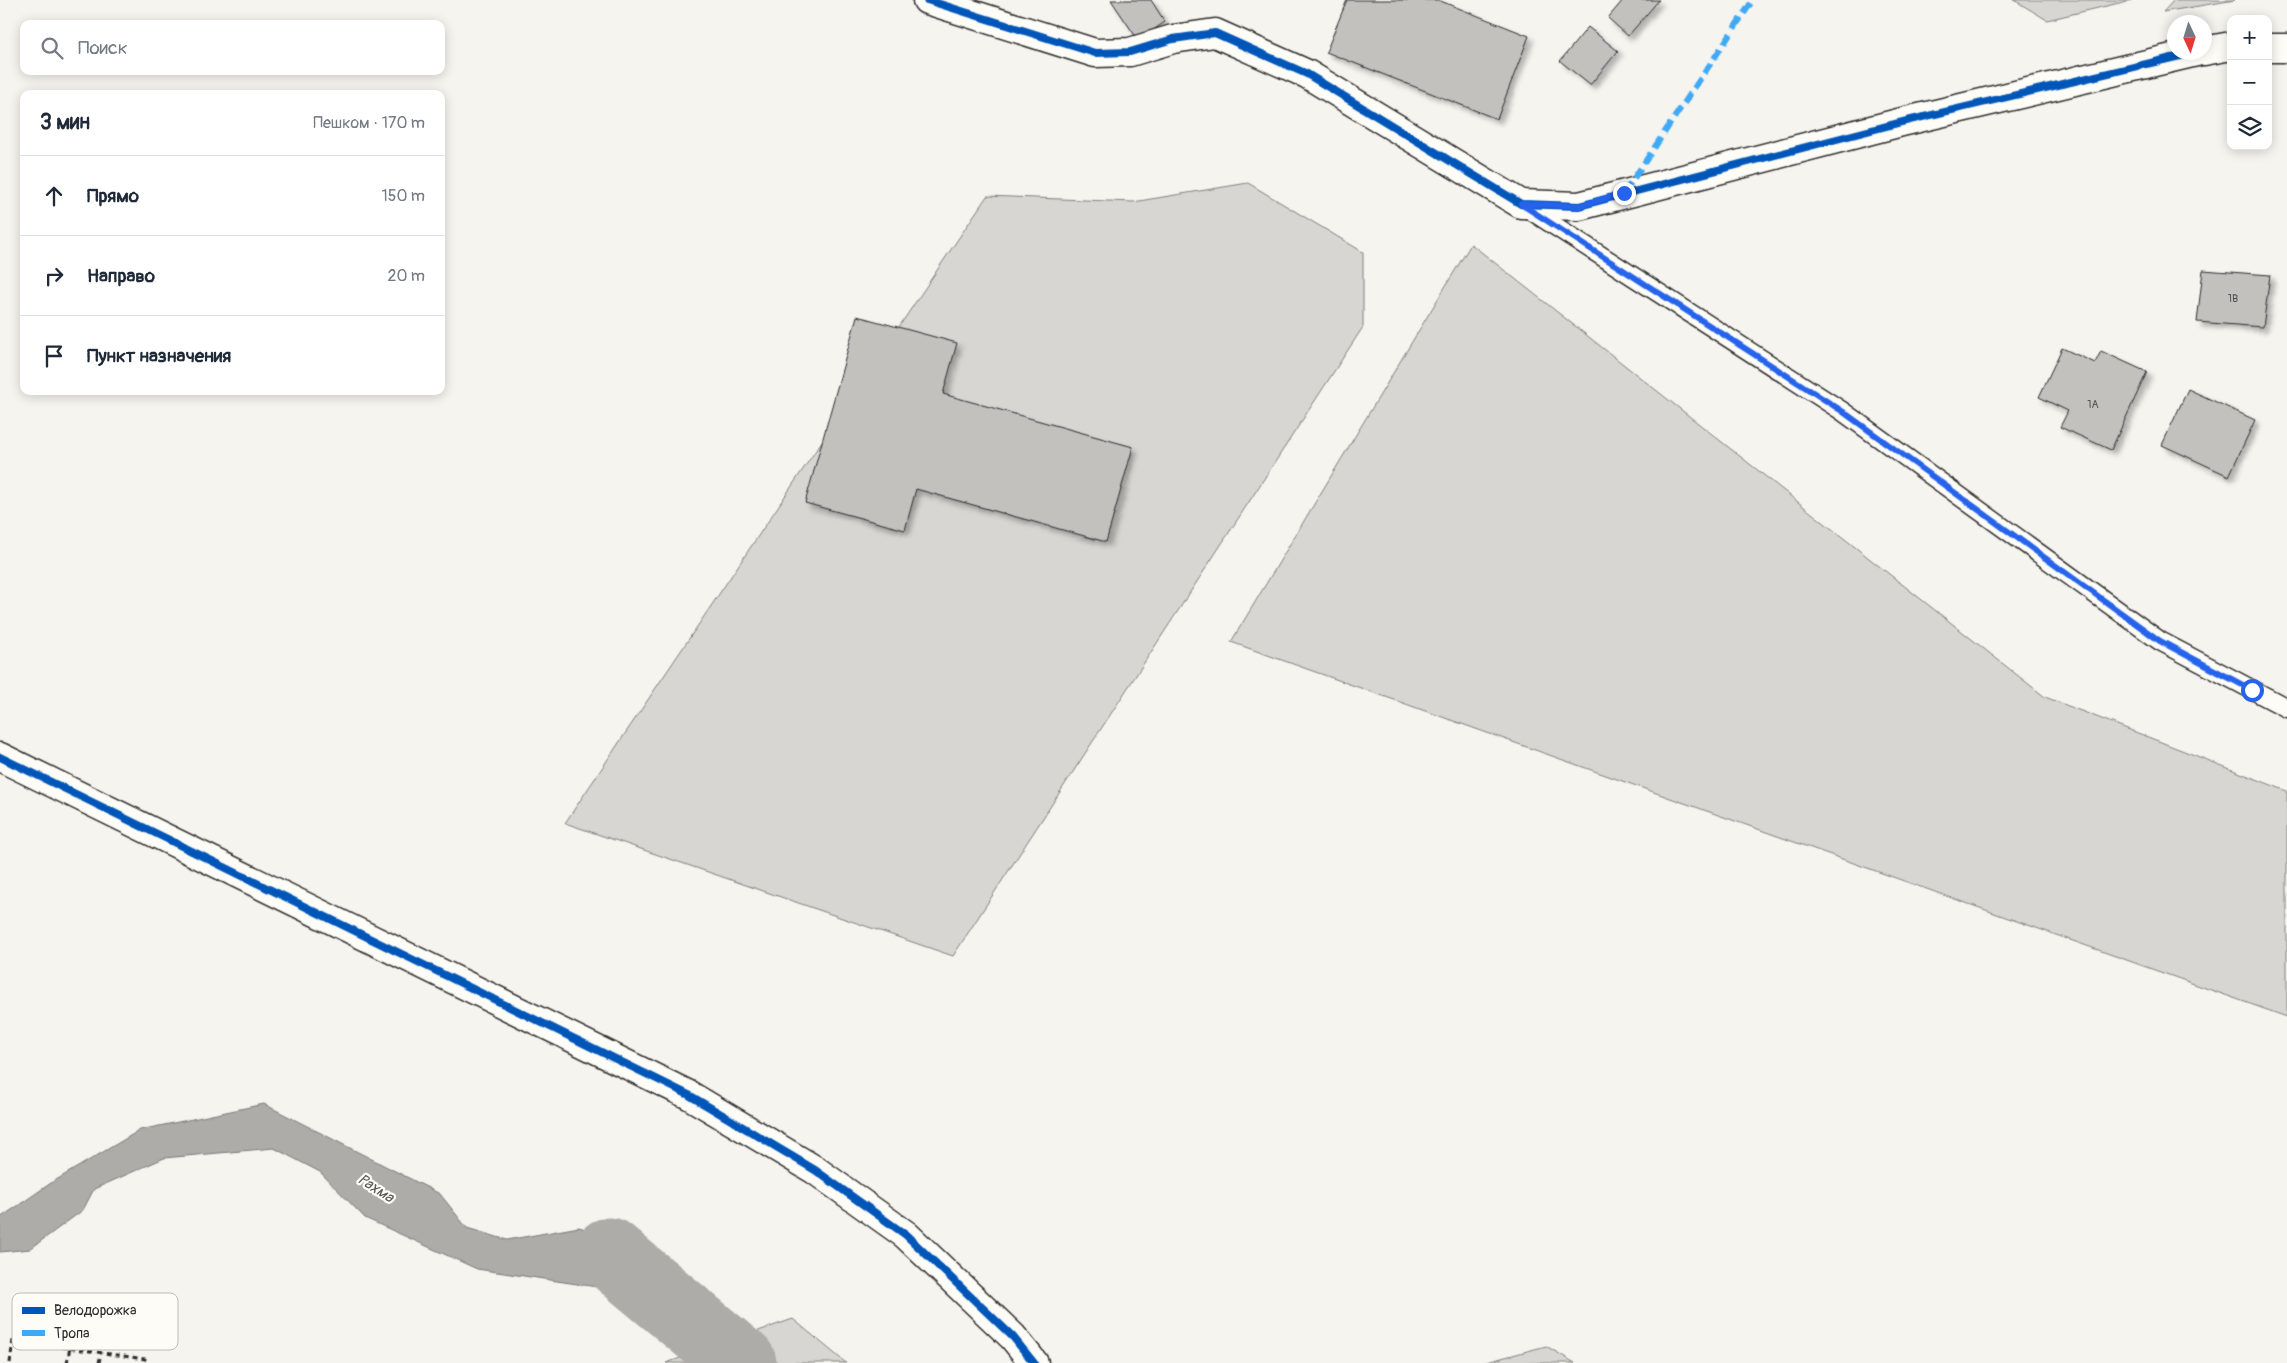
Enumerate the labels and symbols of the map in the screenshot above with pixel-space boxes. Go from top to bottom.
north arrow [2167,15,2212,60]
route end [1613,182,1636,205]
house number: 1В [2228,292,2238,305]
house number: 1А [2087,398,2099,411]
route start [2241,679,2264,702]
water label: Рахма [354,1170,398,1208]
legend [12,1293,178,1350]
text: Велодорожка [54,1302,136,1319]
text: Тропа [54,1325,90,1342]

